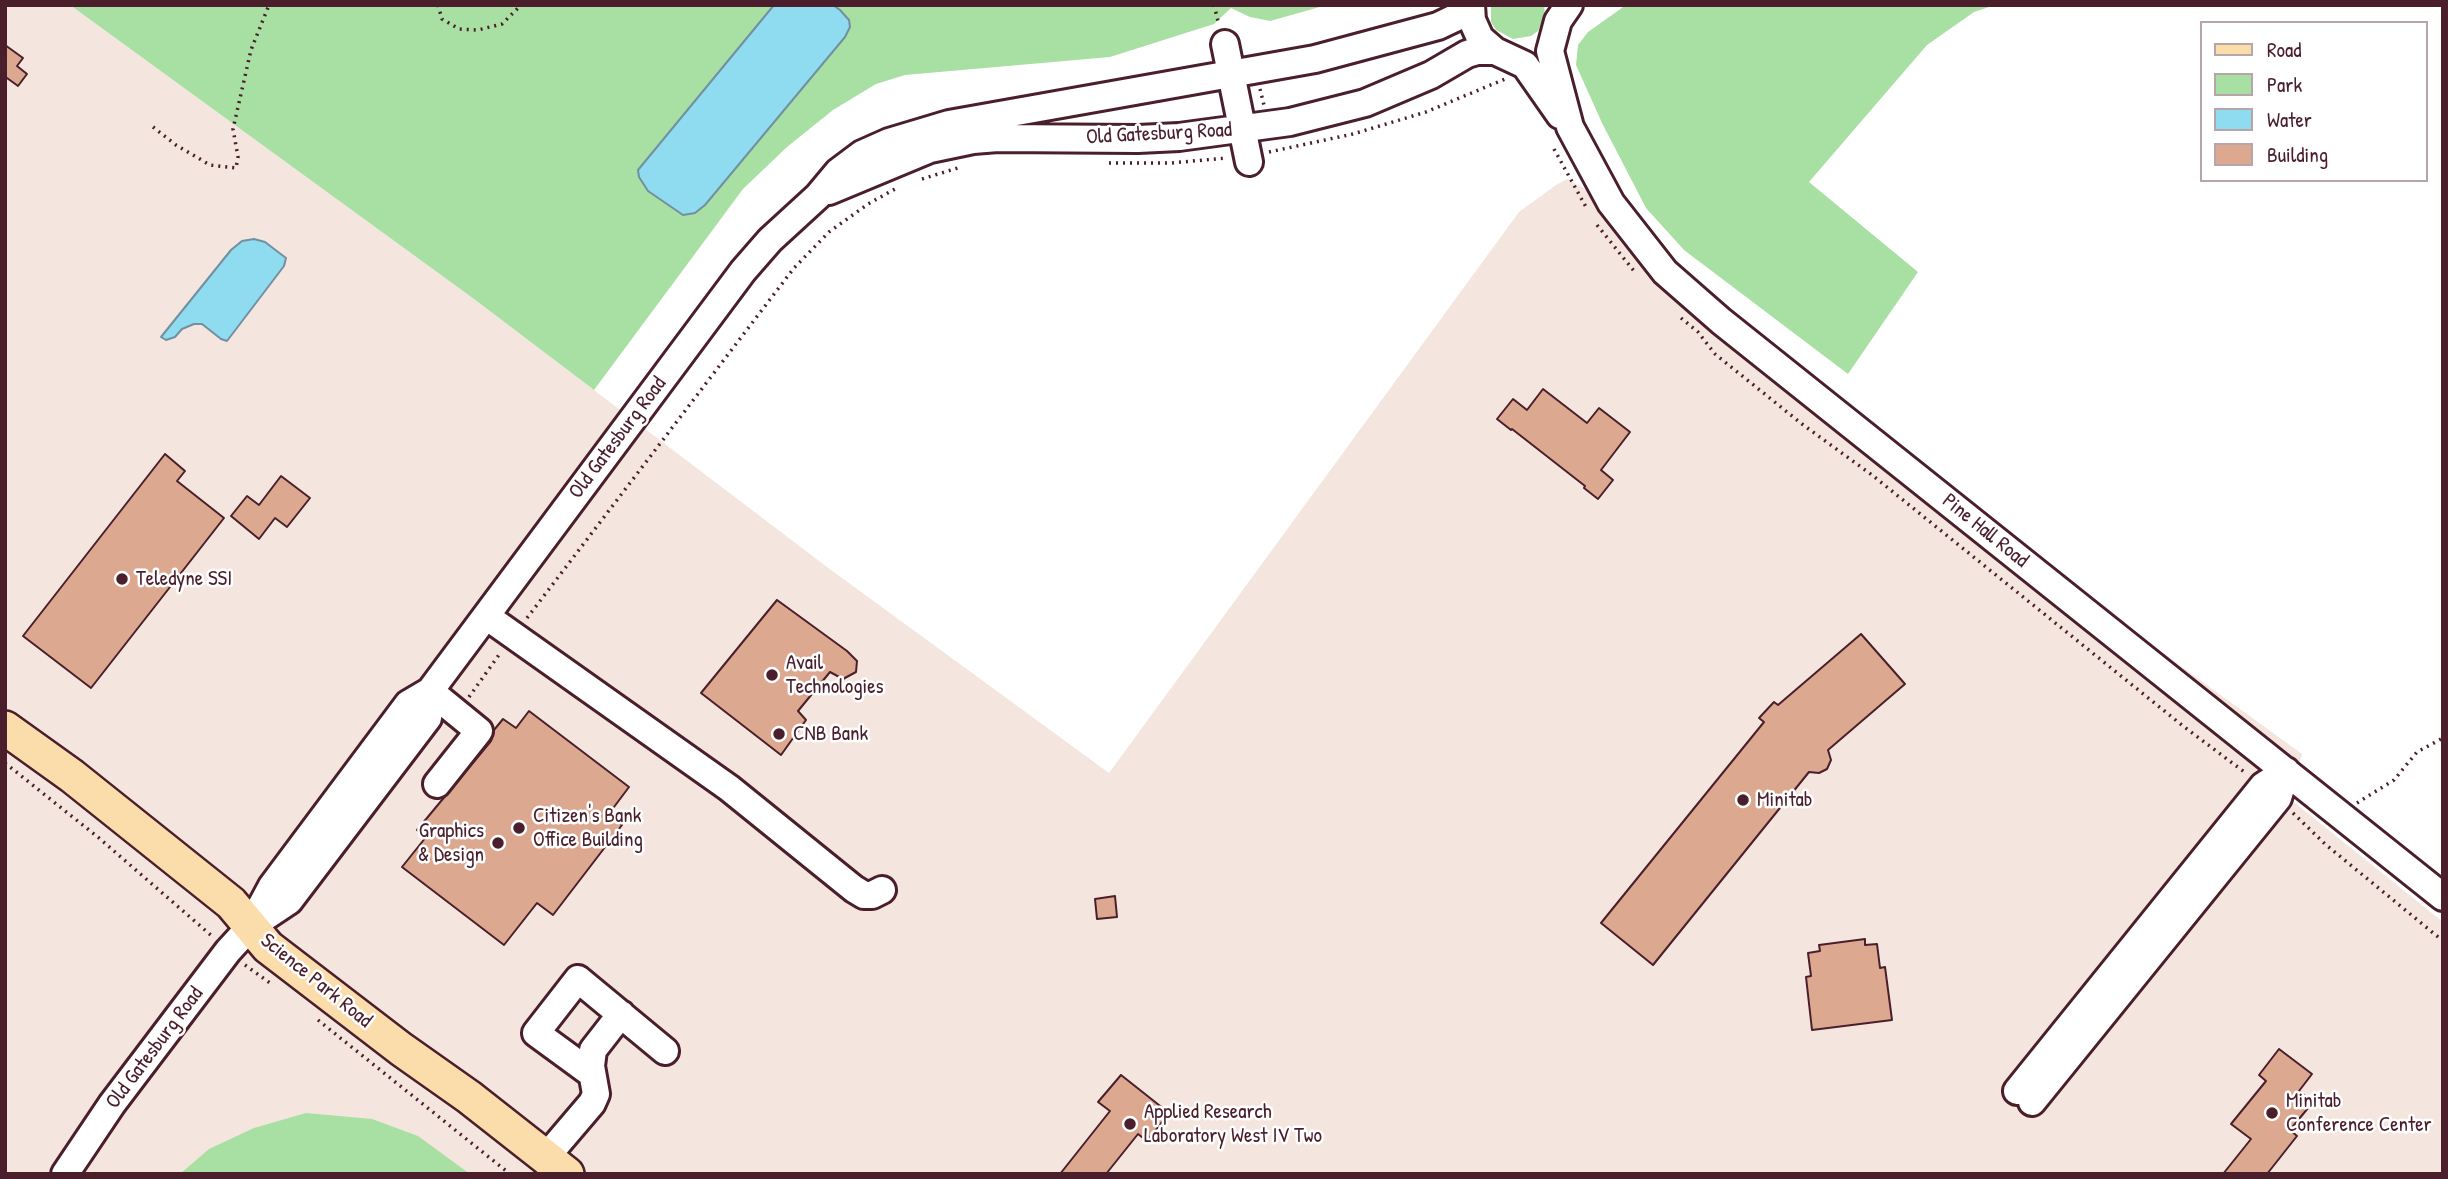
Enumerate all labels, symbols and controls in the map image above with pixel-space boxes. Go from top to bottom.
legend [2200,21,2427,182]
text: Road [2267,35,2301,64]
text: Park [2267,70,2302,99]
text: Water [2267,105,2312,134]
street label: Old Gatesburg Road [1085,118,1233,150]
text: Building [2267,140,2328,169]
street label: Old Gatesburg Road [564,372,672,504]
street label: Pine Hall Road [1937,489,2033,573]
place label: Teledyne SSI [136,566,232,592]
marker: Teledyne SSI [114,571,130,587]
place label: Avail Technologies [786,650,884,700]
marker: Avail Technologies [764,667,780,683]
place label: CNB Bank [793,721,868,747]
marker: CNB Bank [771,726,787,742]
place label: Minitab [1757,787,1813,813]
marker: Minitab [1735,792,1751,808]
place label: Citizen's Bank Office Building [533,803,643,853]
place label: Graphics & Design [418,818,484,868]
marker: Citizen's Bank Office Building [511,820,527,836]
marker: Graphics & Design [490,835,506,851]
street label: Science Park Road [255,928,377,1034]
street label: Old Gatesburg Road [101,982,209,1114]
place label: Minitab Conference Center [2286,1088,2432,1138]
place label: Applied Research Laboratory West IV Two [1144,1099,1322,1149]
marker: Minitab Conference Center [2264,1105,2280,1121]
marker: Applied Research Laboratory West IV Two [1122,1116,1138,1132]

